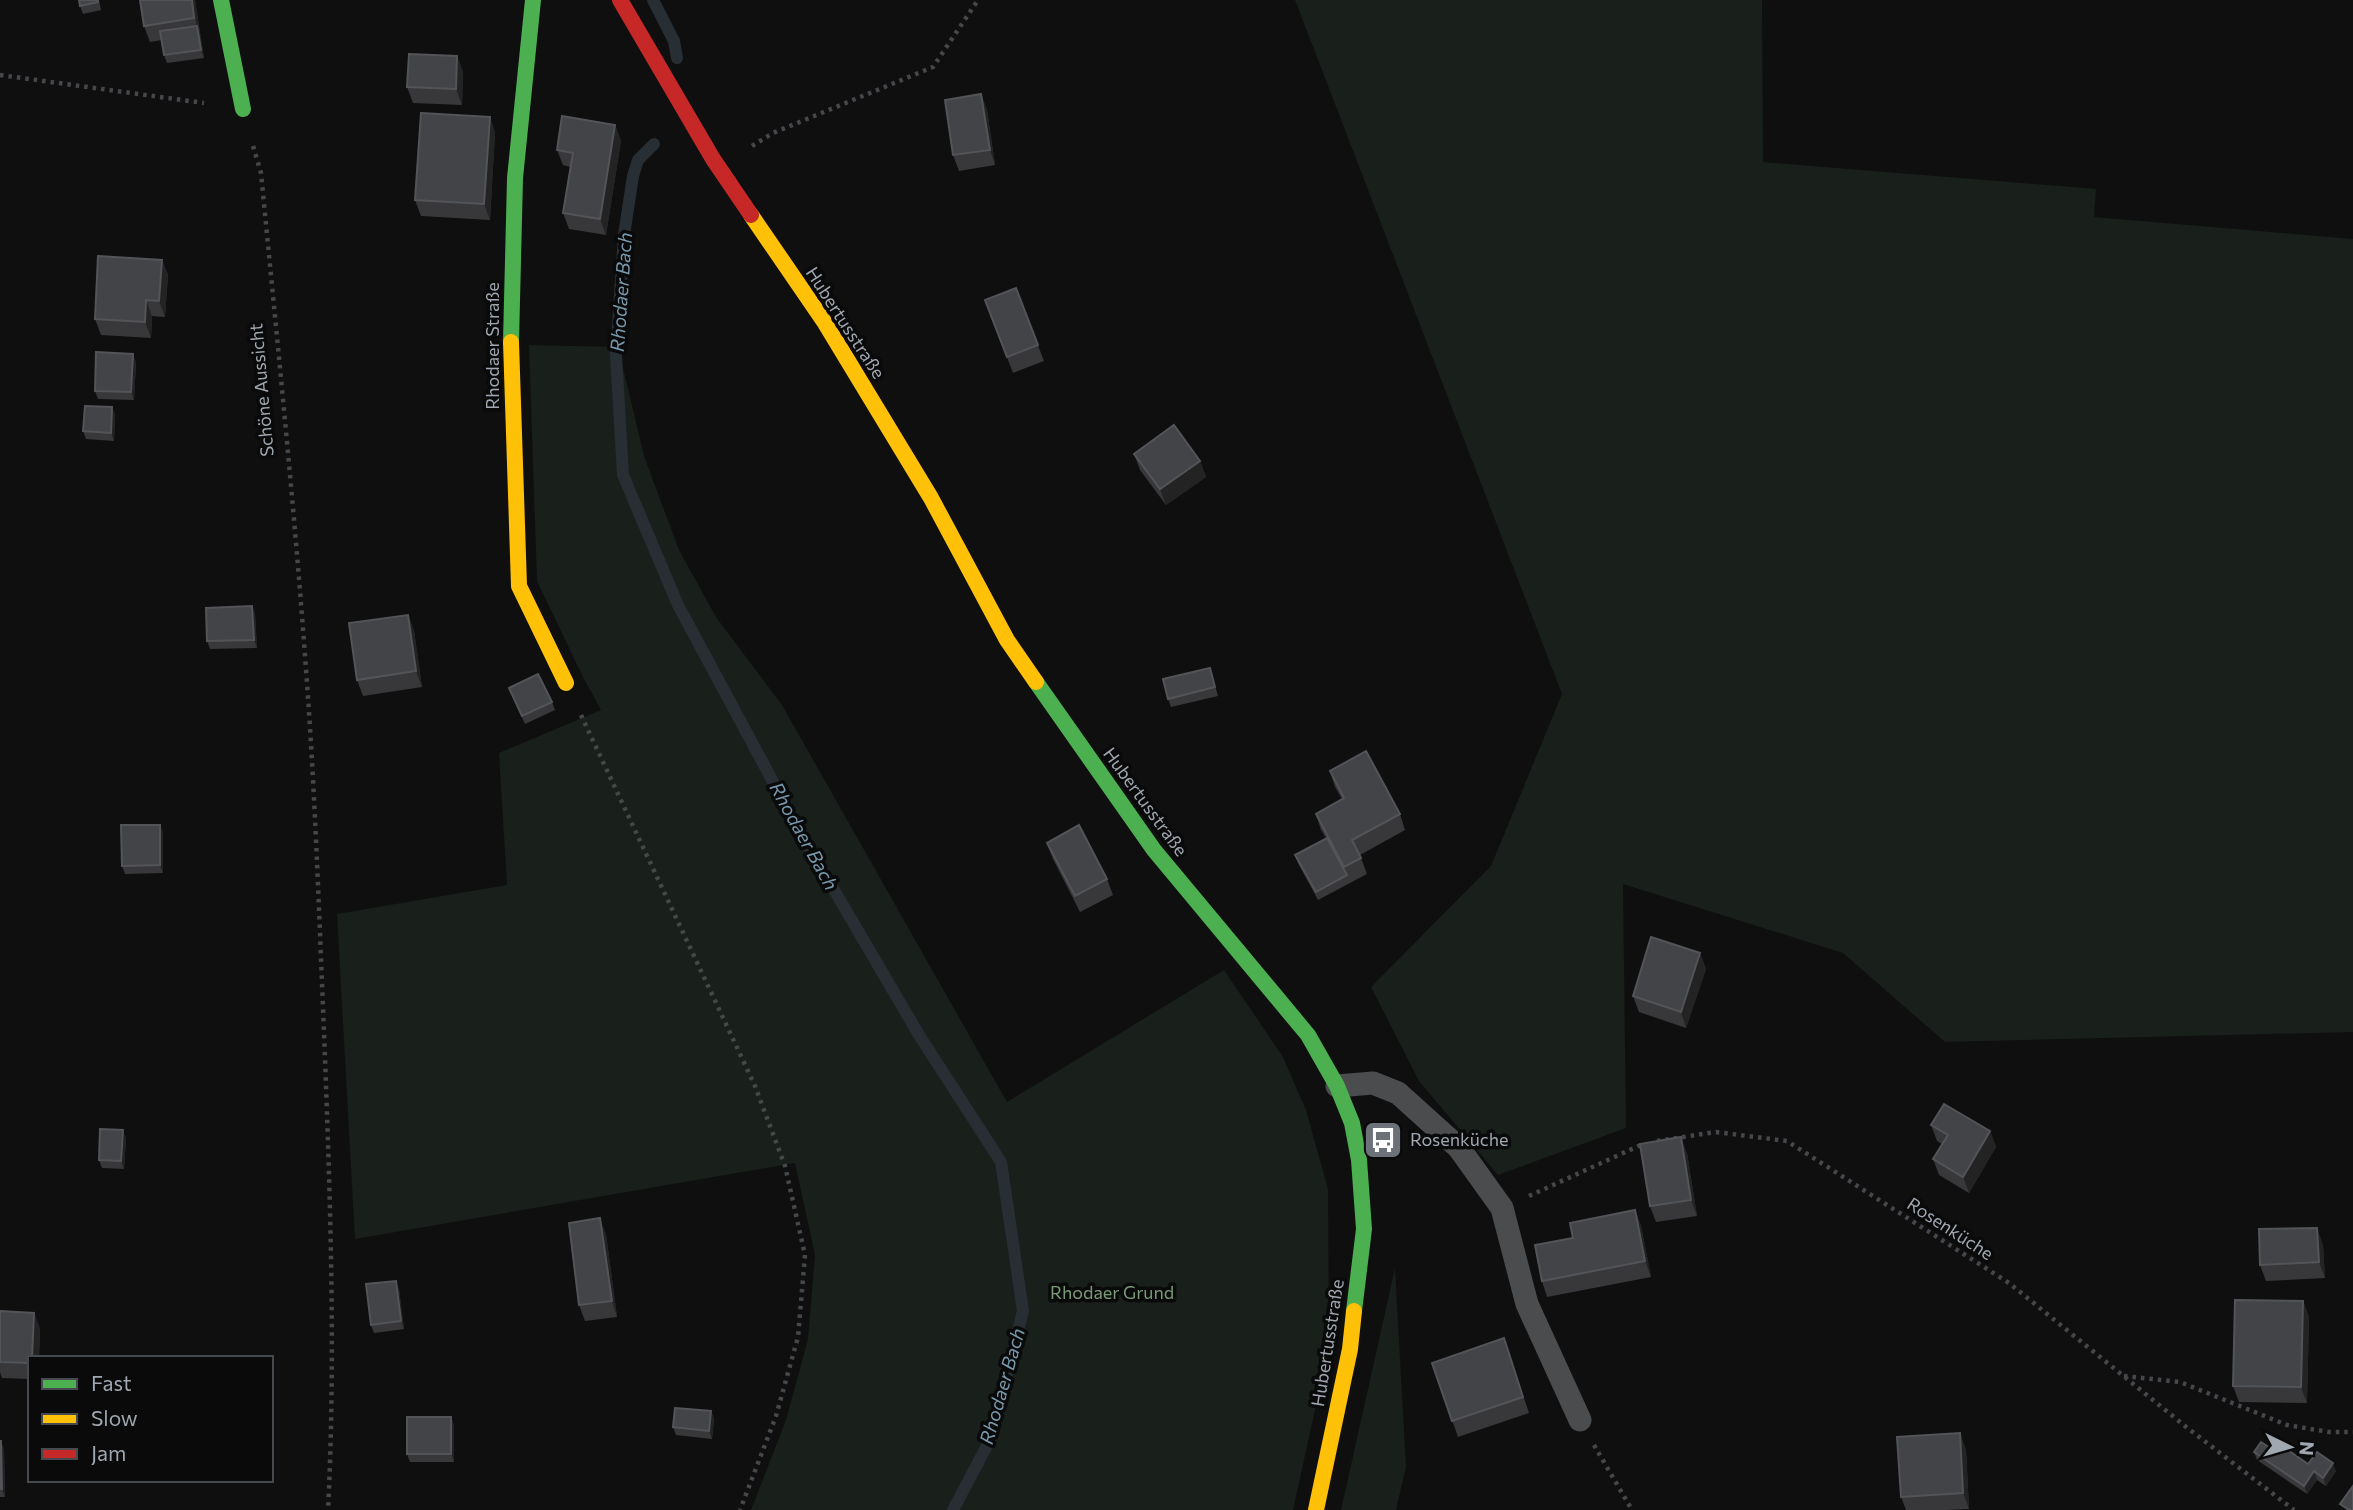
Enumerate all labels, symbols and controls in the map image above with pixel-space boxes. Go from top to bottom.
water label: Rhodaer Bach [605,231,636,352]
street label: Hubertusstraße [802,262,890,382]
street label: Rhodaer Straße [481,282,503,410]
street label: Schöne Aussicht [244,323,278,458]
street label: Hubertusstraße [1099,743,1193,860]
water label: Rhodaer Bach [765,778,844,894]
bus stop icon: Rosenküche [1362,1119,1404,1161]
place label: Rosenküche [1410,1128,1509,1150]
street label: Rosenküche [1903,1192,1998,1264]
street label: Hubertusstraße [1306,1278,1348,1408]
park label: Rhodaer Grund [1050,1281,1174,1303]
water label: Rhodaer Bach [974,1325,1029,1447]
legend [28,1356,273,1482]
text: Fast [91,1370,132,1395]
text: Slow [91,1405,138,1430]
north arrow [2255,1412,2325,1482]
text: Jam [91,1440,126,1465]
text: N [2295,1440,2320,1457]

